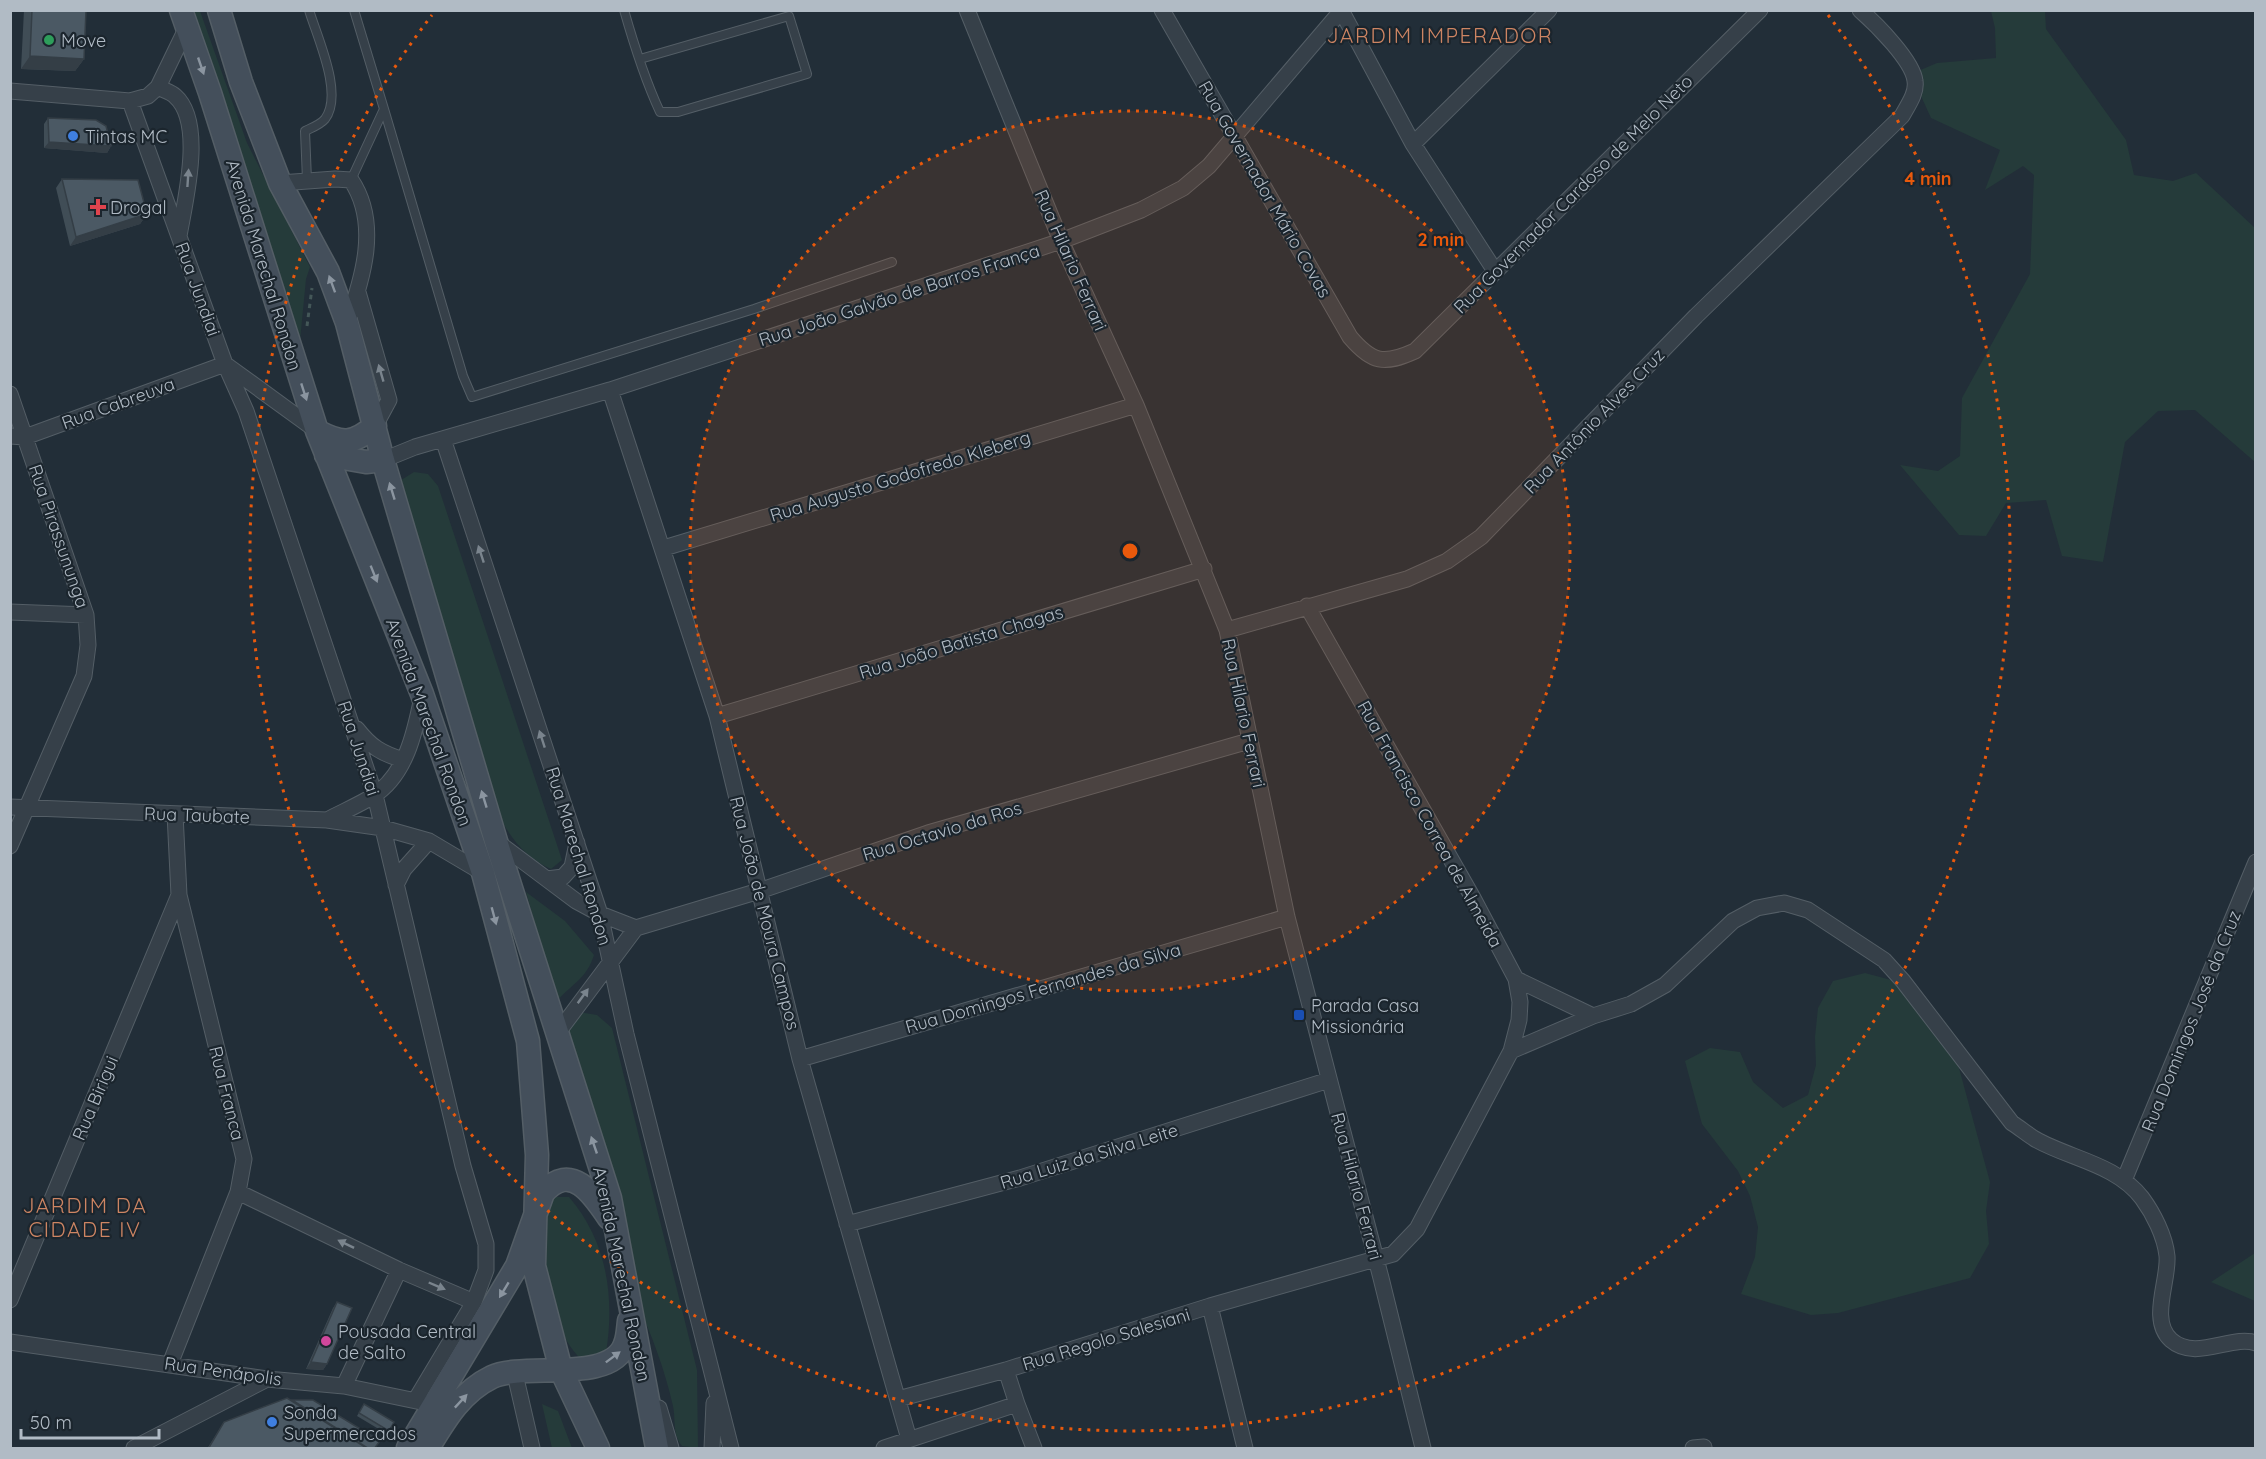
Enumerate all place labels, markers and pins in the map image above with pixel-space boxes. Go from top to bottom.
place label: Move [61,29,106,52]
marker: Move [42,33,56,47]
place label: Tintas MC [85,125,167,148]
marker: Tintas MC [66,129,80,143]
place label: Drogal [110,196,167,219]
marker: Drogal [91,200,105,214]
centre of rings [1120,541,1140,561]
place label: Parada Casa Missionária [1311,994,1419,1038]
marker: Parada Casa Missionária [1292,1008,1306,1022]
place label: Pousada Central de Salto [338,1320,476,1364]
marker: Pousada Central de Salto [319,1334,333,1348]
place label: Sonda Supermercados [284,1401,416,1445]
marker: Sonda Supermercados [265,1415,279,1429]

